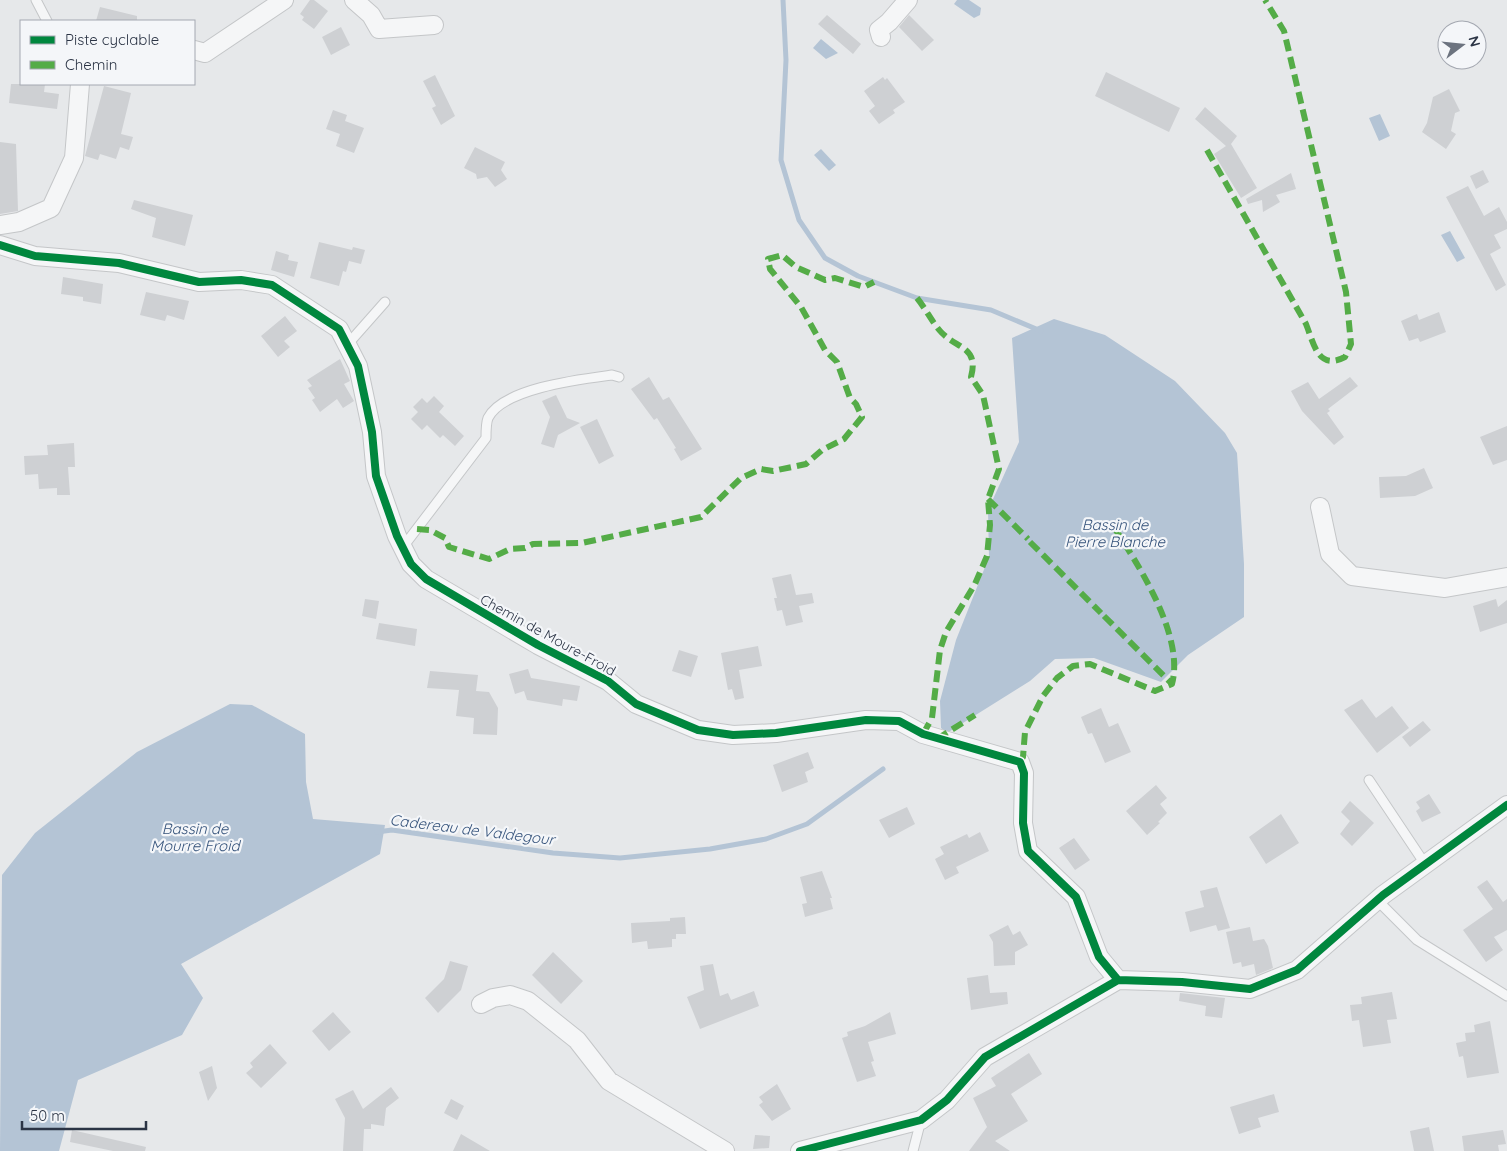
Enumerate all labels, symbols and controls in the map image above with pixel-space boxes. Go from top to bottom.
legend [20,20,195,85]
north arrow [1437,20,1487,70]
text: Piste cyclable [65,30,159,49]
text: N [1464,34,1485,49]
text: Chemin [65,55,117,74]
water label: Bassin de Pierre Blanche [1065,515,1166,551]
street label: Chemin de Moure-Froid [477,590,619,680]
water label: Cadereau de Valdegour [389,810,558,849]
water label: Bassin de Mourre Froid [151,819,241,855]
scale bar [22,1098,146,1130]
text: 50 m [30,1106,65,1125]

